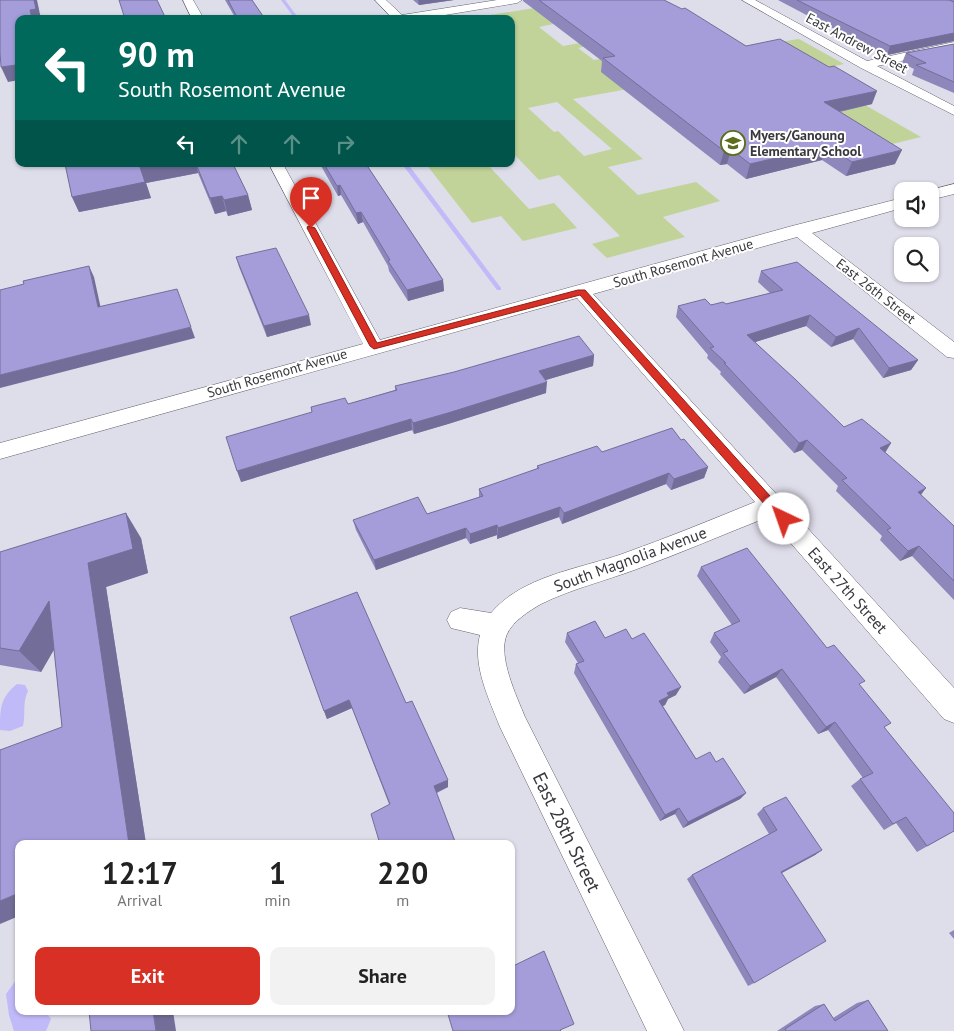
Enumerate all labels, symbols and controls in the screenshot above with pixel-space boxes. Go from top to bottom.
street label: East Andrew Street [803,9,911,78]
text: 90 m [118,31,195,77]
icon: left [35,35,100,100]
text: South Rosemont Avenue [118,75,346,103]
place label: Myers/Ganoung Elementary School [750,126,862,160]
icon: left [172,130,200,158]
icon: ahead [225,130,253,158]
icon: ahead [278,130,306,158]
icon: right [331,130,359,158]
school or university icon: Myers/Ganoung Elementary School [720,130,746,156]
pin [290,177,332,228]
map controls [894,182,939,282]
button: sound [894,182,939,227]
icon: arrive [297,184,325,212]
street label: South Rosemont Avenue [611,234,755,292]
button: search [894,237,939,282]
street label: East 26th Street [833,254,920,328]
street label: South Rosemont Avenue [205,344,349,402]
position arrow [757,492,809,544]
street label: South Magnolia Avenue [551,522,709,596]
street label: East 27th Street [804,543,892,638]
street label: East 28th Street [528,768,607,896]
text: 12:17 [102,853,178,892]
text: 1 [269,853,286,892]
text: 220 [377,853,428,892]
text: Arrival [117,890,162,910]
text: min [265,890,291,910]
text: m [396,890,409,910]
button: Exit [35,947,260,1005]
button: Share [270,947,495,1005]

